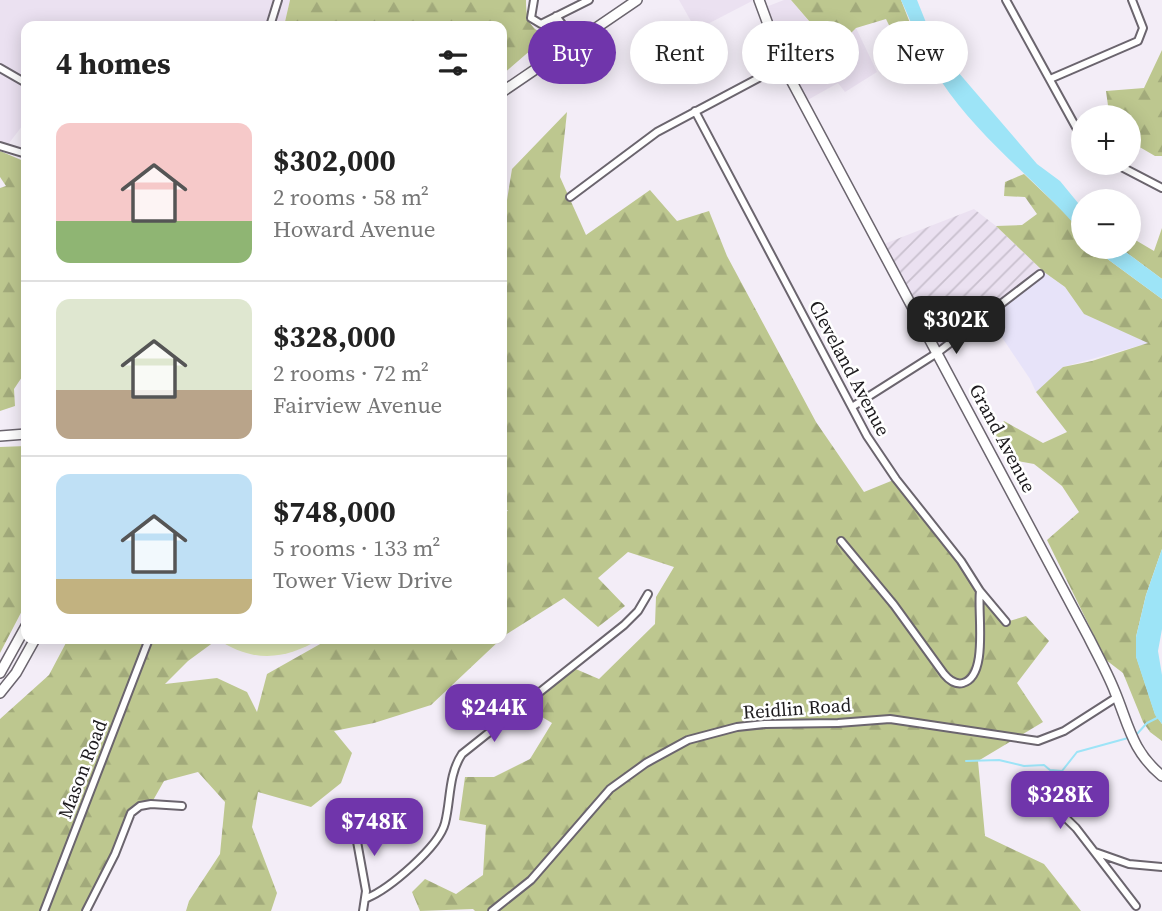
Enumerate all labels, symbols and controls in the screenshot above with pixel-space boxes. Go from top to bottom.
chip: Buy [528,21,616,84]
chip: Rent [630,21,728,84]
chip: Filters [742,21,859,84]
chip: New [873,21,968,84]
text: 4 homes [56,43,171,84]
icon: filters [434,44,472,82]
map controls [1071,105,1141,259]
button: + [1071,105,1141,175]
text: $302,000 [273,140,396,181]
icon: home [112,151,196,235]
text: 2 rooms · 58 m² [273,181,429,213]
button: − [1071,189,1141,259]
text: Howard Avenue [273,213,436,245]
street label: Cleveland Avenue [803,296,897,440]
pin: $302K [907,296,1005,356]
text: $302K [923,303,989,335]
text: $328,000 [273,316,396,357]
icon: home [112,327,196,411]
text: 2 rooms · 72 m² [273,357,429,389]
street label: Grand Avenue [963,379,1043,497]
text: Fairview Avenue [273,389,442,421]
text: $748,000 [273,491,396,532]
icon: home [112,502,196,586]
text: 5 rooms · 133 m² [273,532,440,564]
text: Tower View Drive [273,564,453,596]
pin: $244K [445,684,543,744]
text: $244K [461,691,527,723]
street label: Reidlin Road [742,691,852,725]
street label: Mason Road [51,716,113,822]
pin: $328K [1011,772,1109,831]
text: $328K [1027,778,1093,810]
pin: $748K [325,798,423,858]
text: $748K [341,805,407,837]

